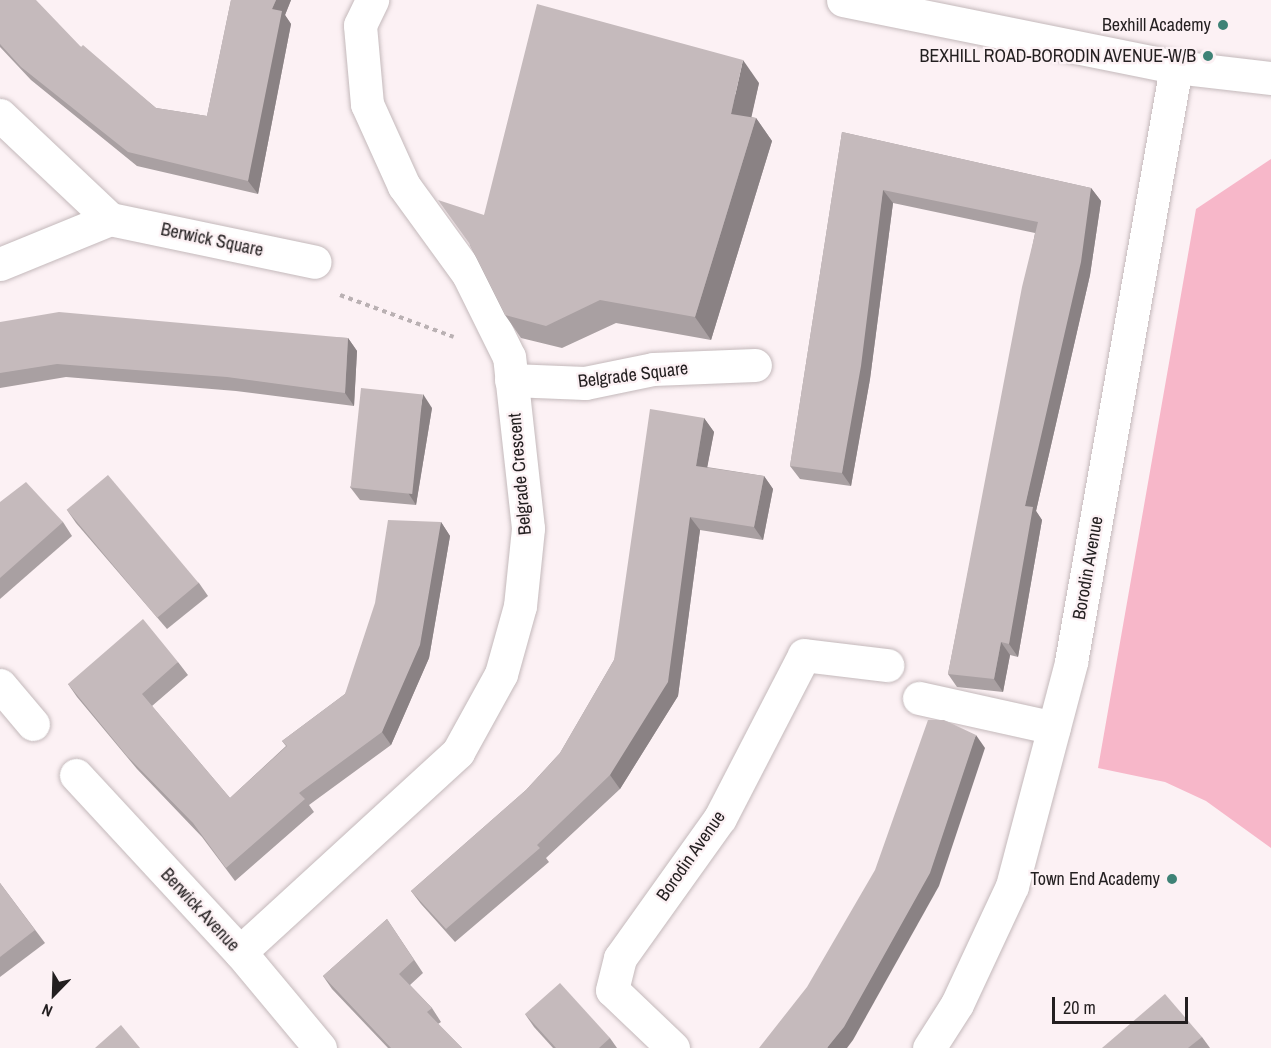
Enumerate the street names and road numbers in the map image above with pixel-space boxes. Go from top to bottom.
street label: Berwick Square [159,219,265,261]
street label: Belgrade Square [577,358,689,392]
street label: Belgrade Crescent [504,412,536,536]
street label: Borodin Avenue [1068,514,1108,622]
street label: Borodin Avenue [652,807,730,905]
street label: Berwick Avenue [156,864,244,956]

